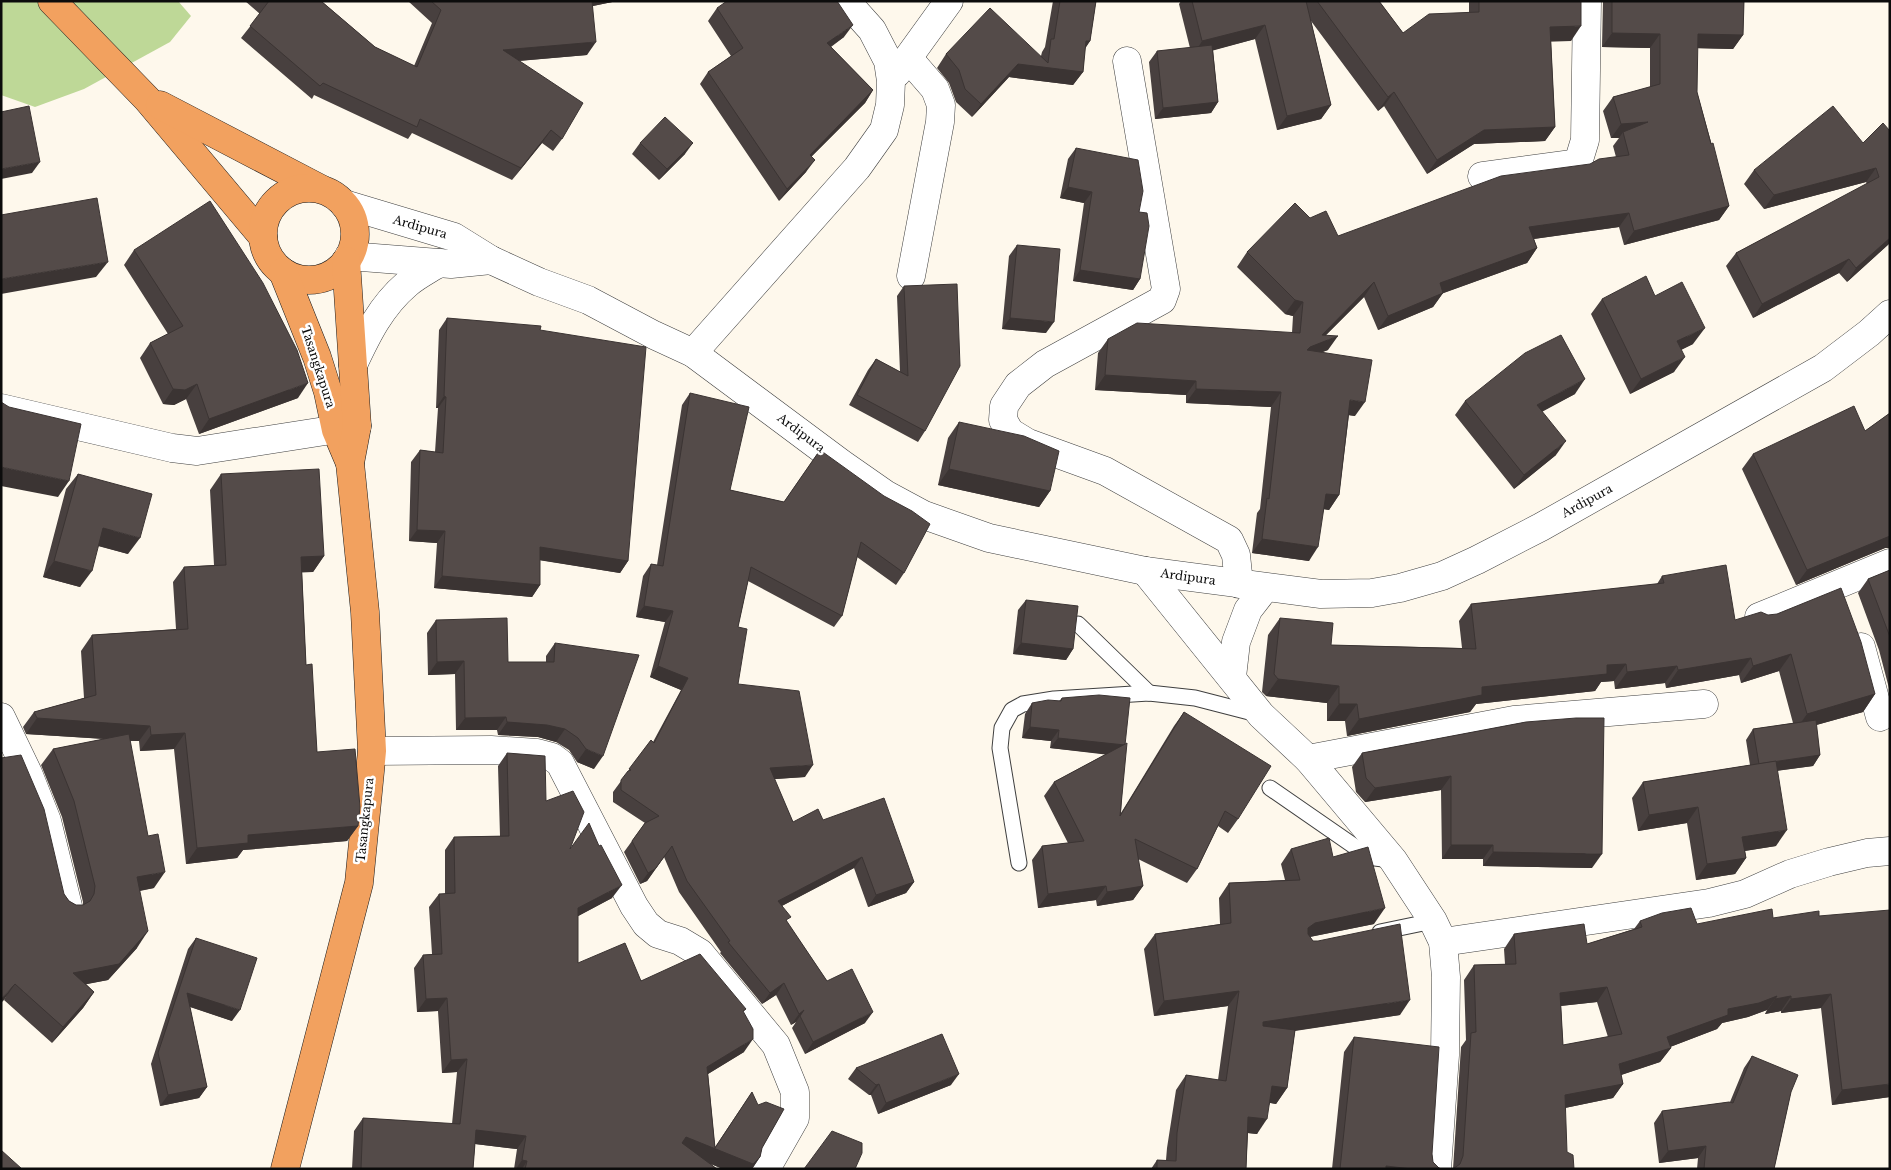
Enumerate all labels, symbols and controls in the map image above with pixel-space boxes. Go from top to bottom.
street label: Ardipura [390,211,449,241]
street label: Tasangkapura [298,324,339,410]
street label: Ardipura [774,409,828,456]
street label: Ardipura [1558,480,1615,521]
street label: Ardipura [1158,565,1217,588]
street label: Tasangkapura [353,776,376,863]

